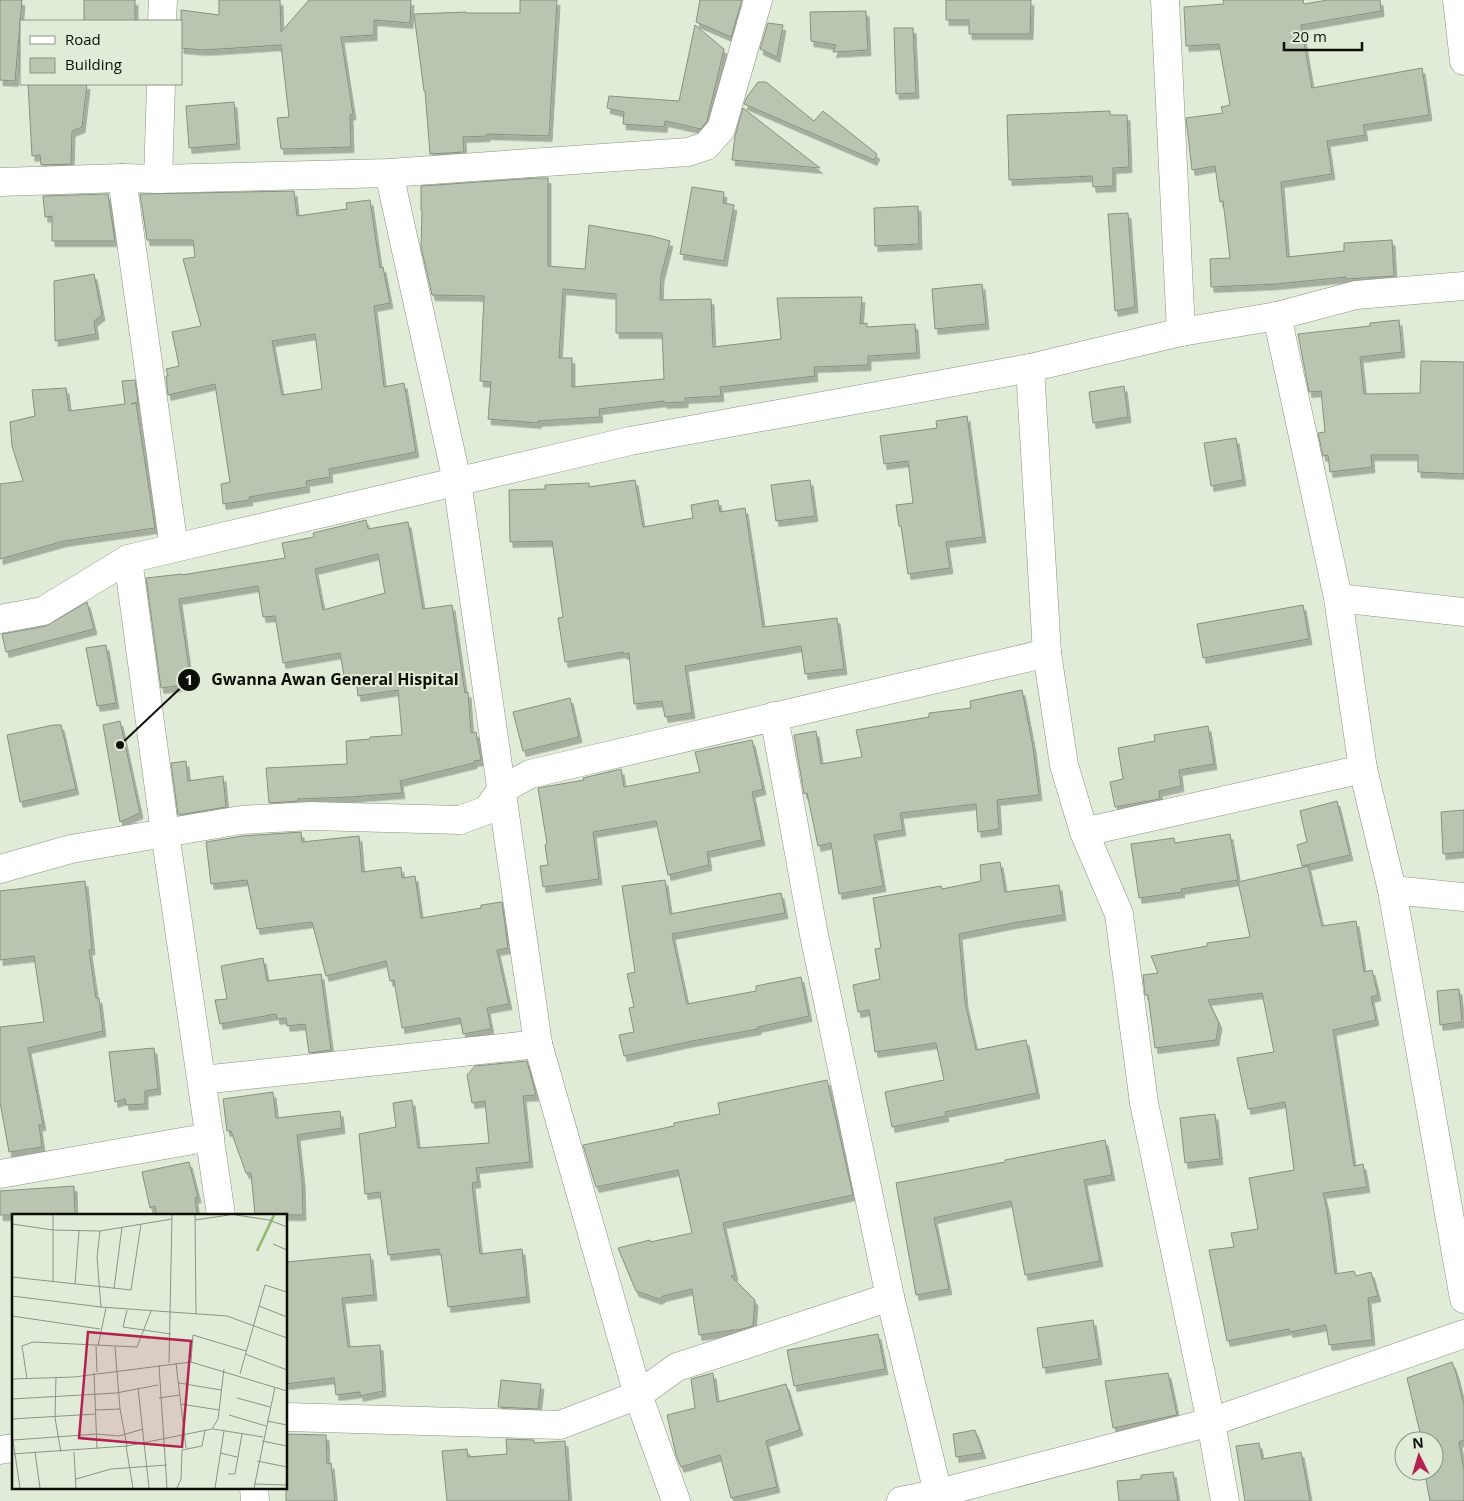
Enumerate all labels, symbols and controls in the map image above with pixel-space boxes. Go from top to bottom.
legend [20,20,182,85]
scale bar [1284,20,1362,52]
text: 20 m [1292,26,1327,46]
text: Road [65,29,101,49]
text: Building [65,54,122,74]
callout: Gwanna Awan General Hispital [176,664,469,695]
text: Gwanna Awan General Hispital [211,668,459,690]
text: 1 [185,669,193,689]
inset map [12,1214,288,1488]
north arrow [1394,1431,1444,1481]
text: N [1411,1433,1424,1453]

